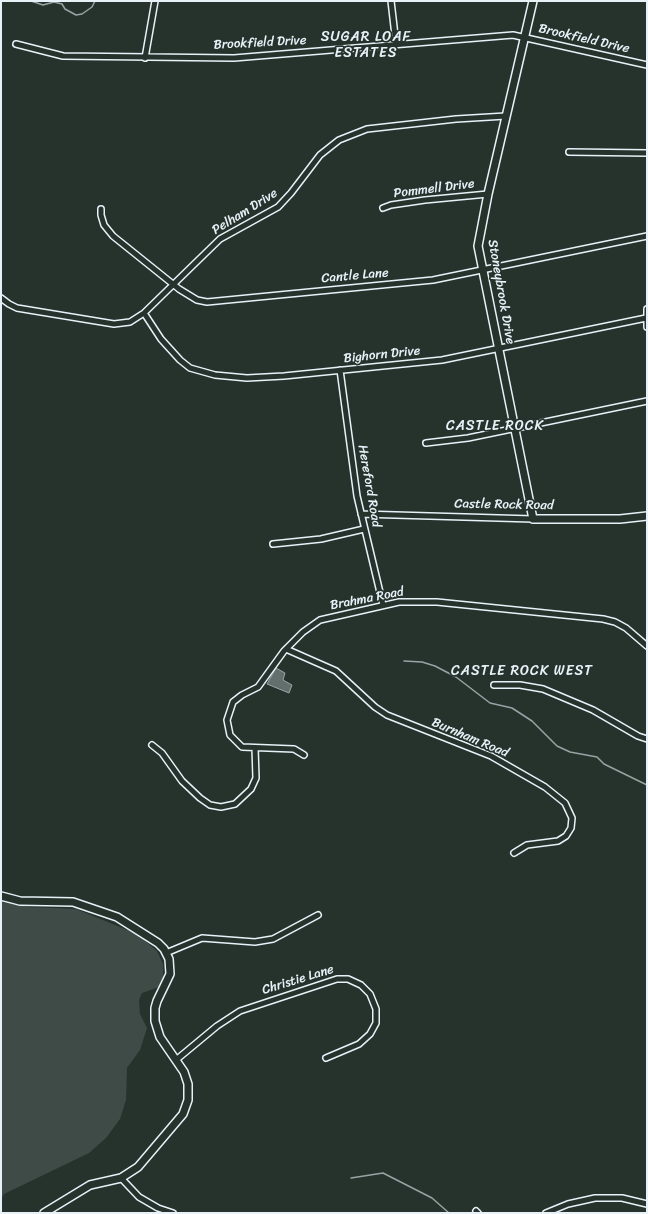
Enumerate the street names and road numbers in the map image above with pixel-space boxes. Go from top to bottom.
street label: Brookfield Drive [537,21,631,57]
street label: Brookfield Drive [213,33,307,53]
street label: Pommell Drive [393,176,475,202]
street label: Pelham Drive [209,186,281,238]
street label: Stoneybrook Drive [484,238,518,346]
street label: Cantle Lane [321,265,389,287]
street label: Bighorn Drive [343,343,421,367]
street label: Hereford Road [354,444,384,528]
street label: Castle Rock Road [454,496,554,514]
street label: Brahma Road [329,584,405,614]
street label: Burnham Road [429,715,511,761]
street label: Christie Lane [260,962,336,998]

